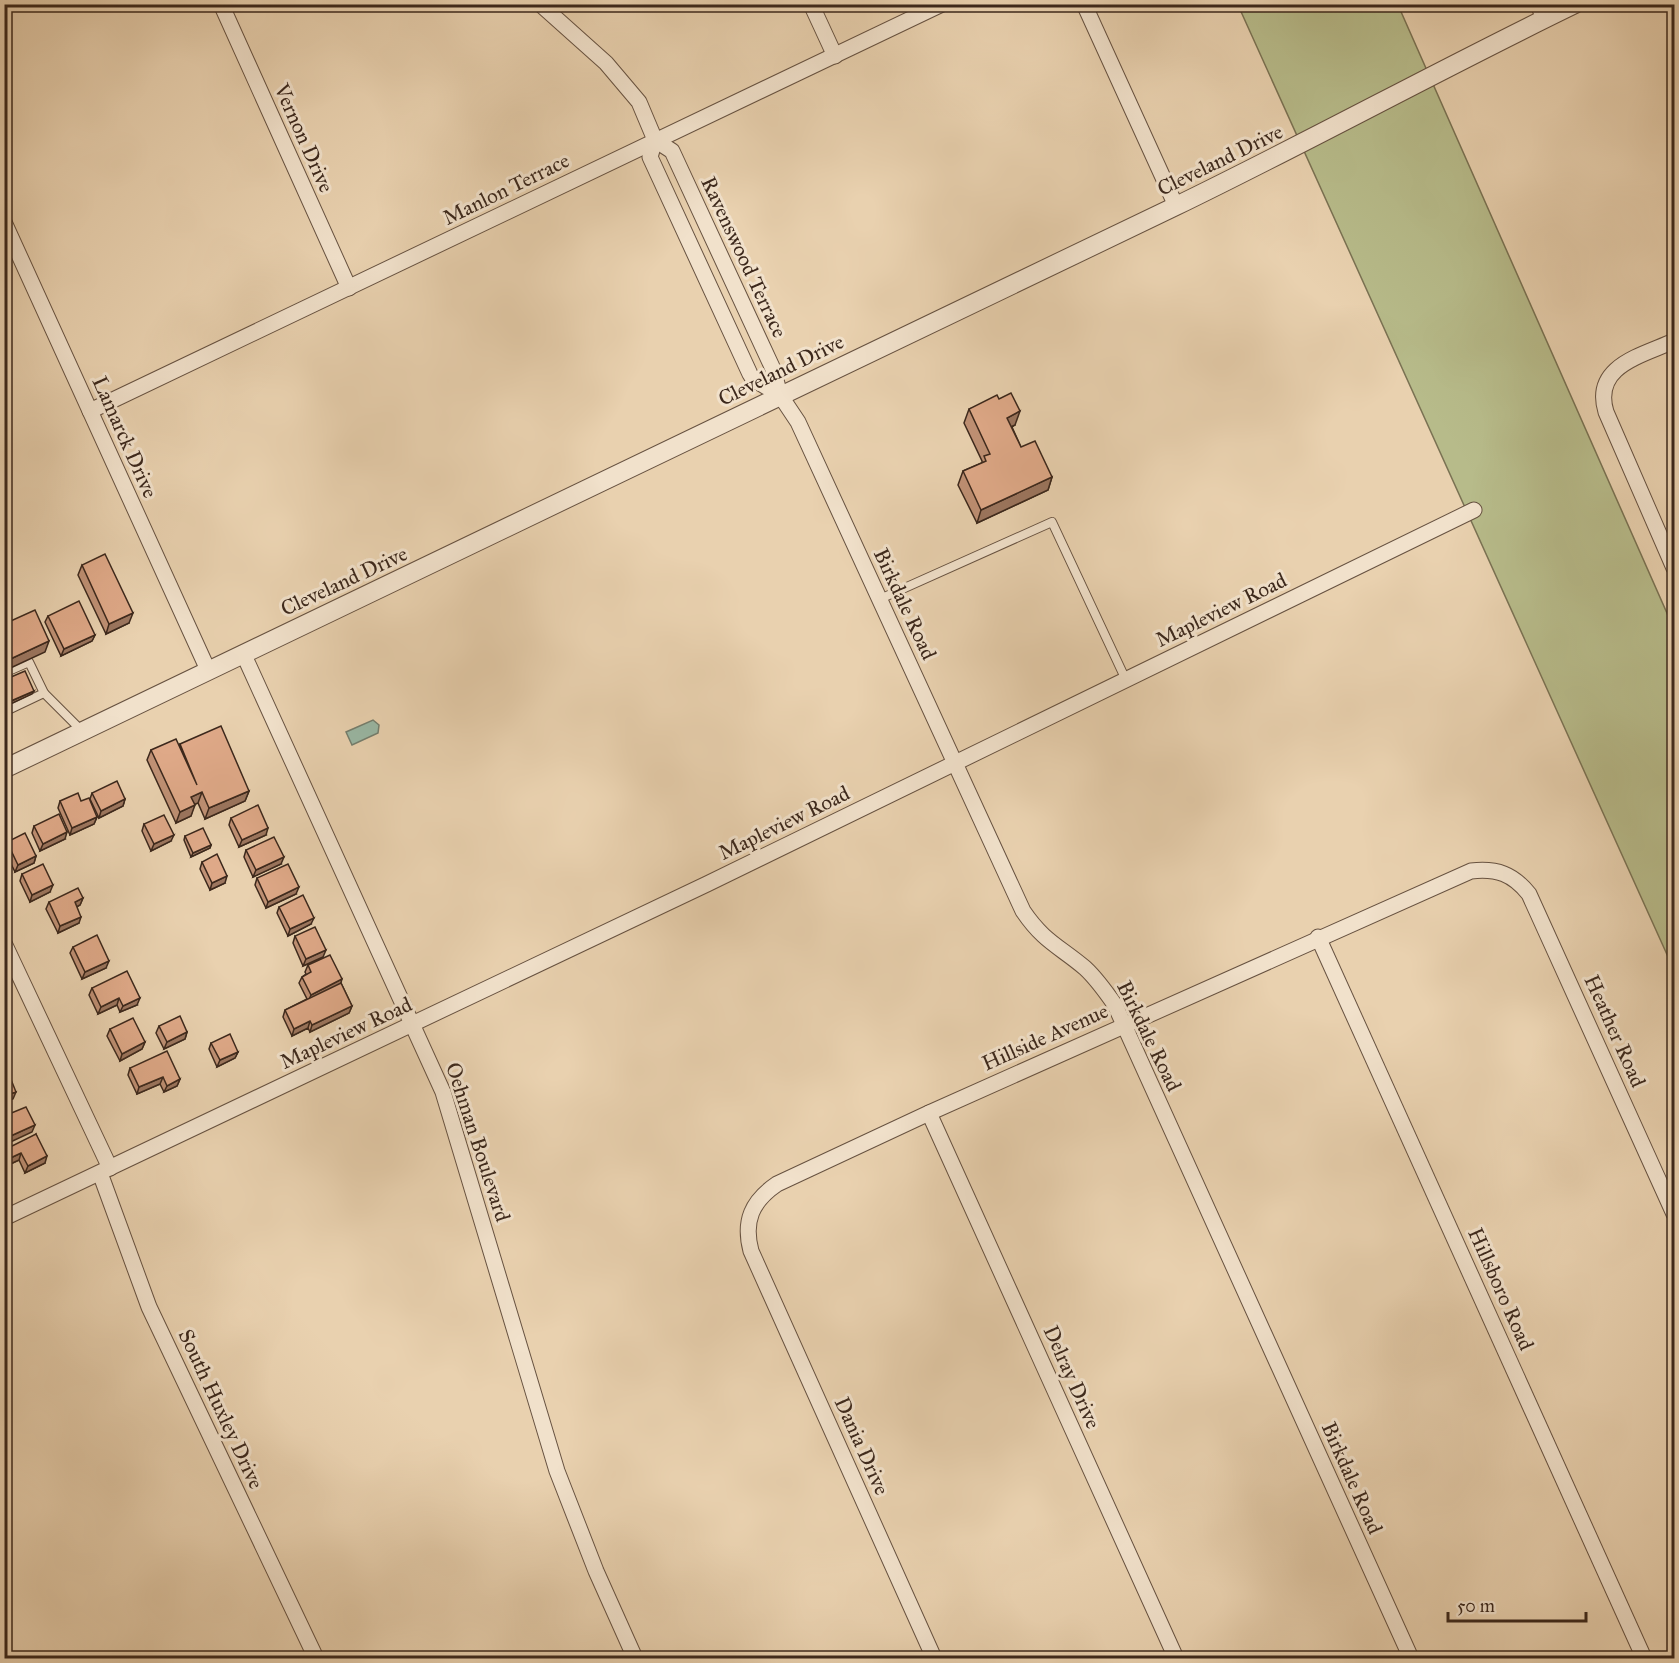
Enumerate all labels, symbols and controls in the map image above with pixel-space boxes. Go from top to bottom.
street label: Vernon Drive [268,79,340,197]
street label: Cleveland Drive [1153,118,1287,202]
street label: Manlon Terrace [438,147,574,231]
street label: Ravenswood Terrace [695,172,793,342]
street label: Cleveland Drive [714,328,848,412]
street label: Lamarck Drive [87,372,163,502]
street label: Cleveland Drive [277,540,412,622]
street label: Birkdale Road [868,544,942,664]
street label: Mapleview Road [1151,567,1291,653]
street label: Mapleview Road [714,780,854,866]
street label: Heather Road [1579,971,1652,1092]
street label: Birkdale Road [1111,976,1187,1096]
street label: Mapleview Road [276,991,417,1075]
street label: Hillside Avenue [978,997,1112,1076]
street label: Oehman Boulevard [440,1059,516,1225]
street label: Hillsboro Road [1462,1224,1540,1355]
street label: Delray Drive [1038,1321,1106,1433]
street label: South Huxley Drive [173,1325,269,1493]
street label: Dania Drive [829,1393,895,1499]
street label: Birkdale Road [1316,1418,1388,1538]
scale bar [1448,1585,1586,1623]
text: 50 m [1457,1595,1495,1617]

